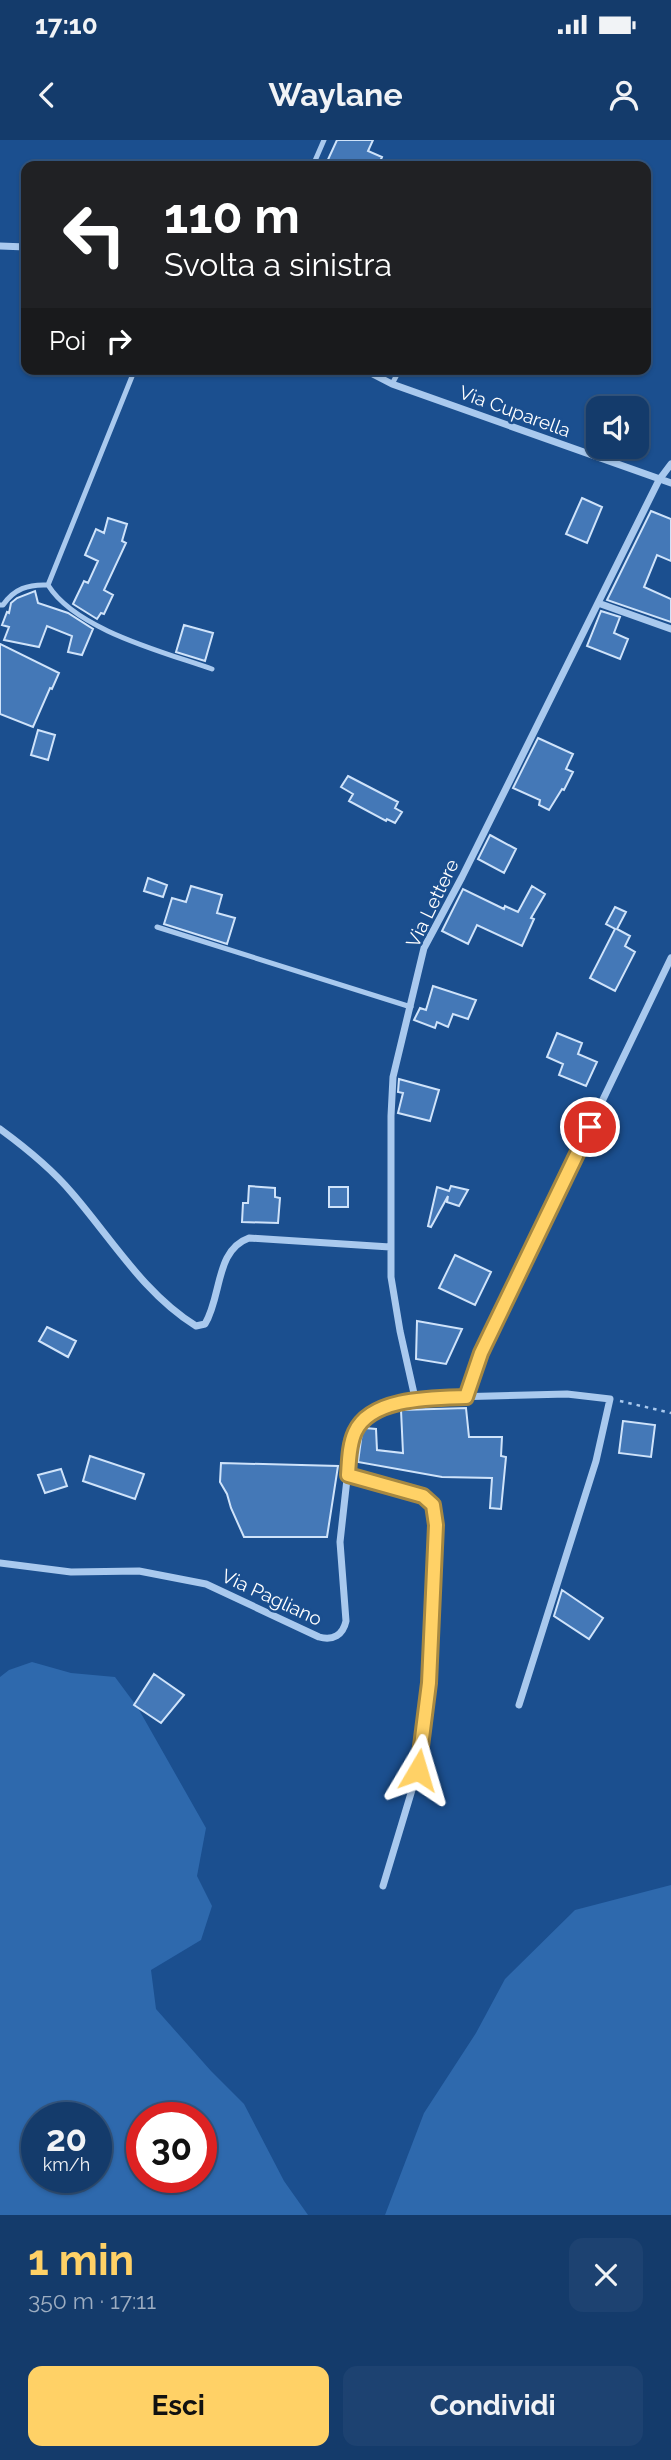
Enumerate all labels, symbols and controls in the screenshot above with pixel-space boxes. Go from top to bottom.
text: 17:10 [35,10,98,40]
icon: back [28,76,66,114]
text: Waylane [268,76,403,113]
icon: person [605,76,643,114]
text: 110 m [164,187,300,244]
icon: left [49,189,140,280]
text: Svolta a sinistra [164,246,392,283]
icon: right [100,322,138,360]
text: Poi [49,326,86,356]
street label: Via Cuparella [456,381,574,441]
map controls [586,396,649,459]
button: sound [586,396,649,459]
street label: Via Lettere [401,855,463,951]
pin [560,1097,620,1157]
icon: arrive [571,1108,609,1146]
street label: Via Pagliano [218,1564,326,1630]
position arrow [381,1733,455,1807]
speed limit sign: 30 [126,2102,217,2193]
text: 20 [46,2118,87,2159]
text: km/h [43,2154,90,2175]
text: 1 min [28,2236,134,2285]
button: close [569,2238,643,2312]
text: 350 m · 17:11 [28,2287,156,2314]
button: Esci [28,2366,329,2446]
button: Condividi [343,2366,643,2446]

